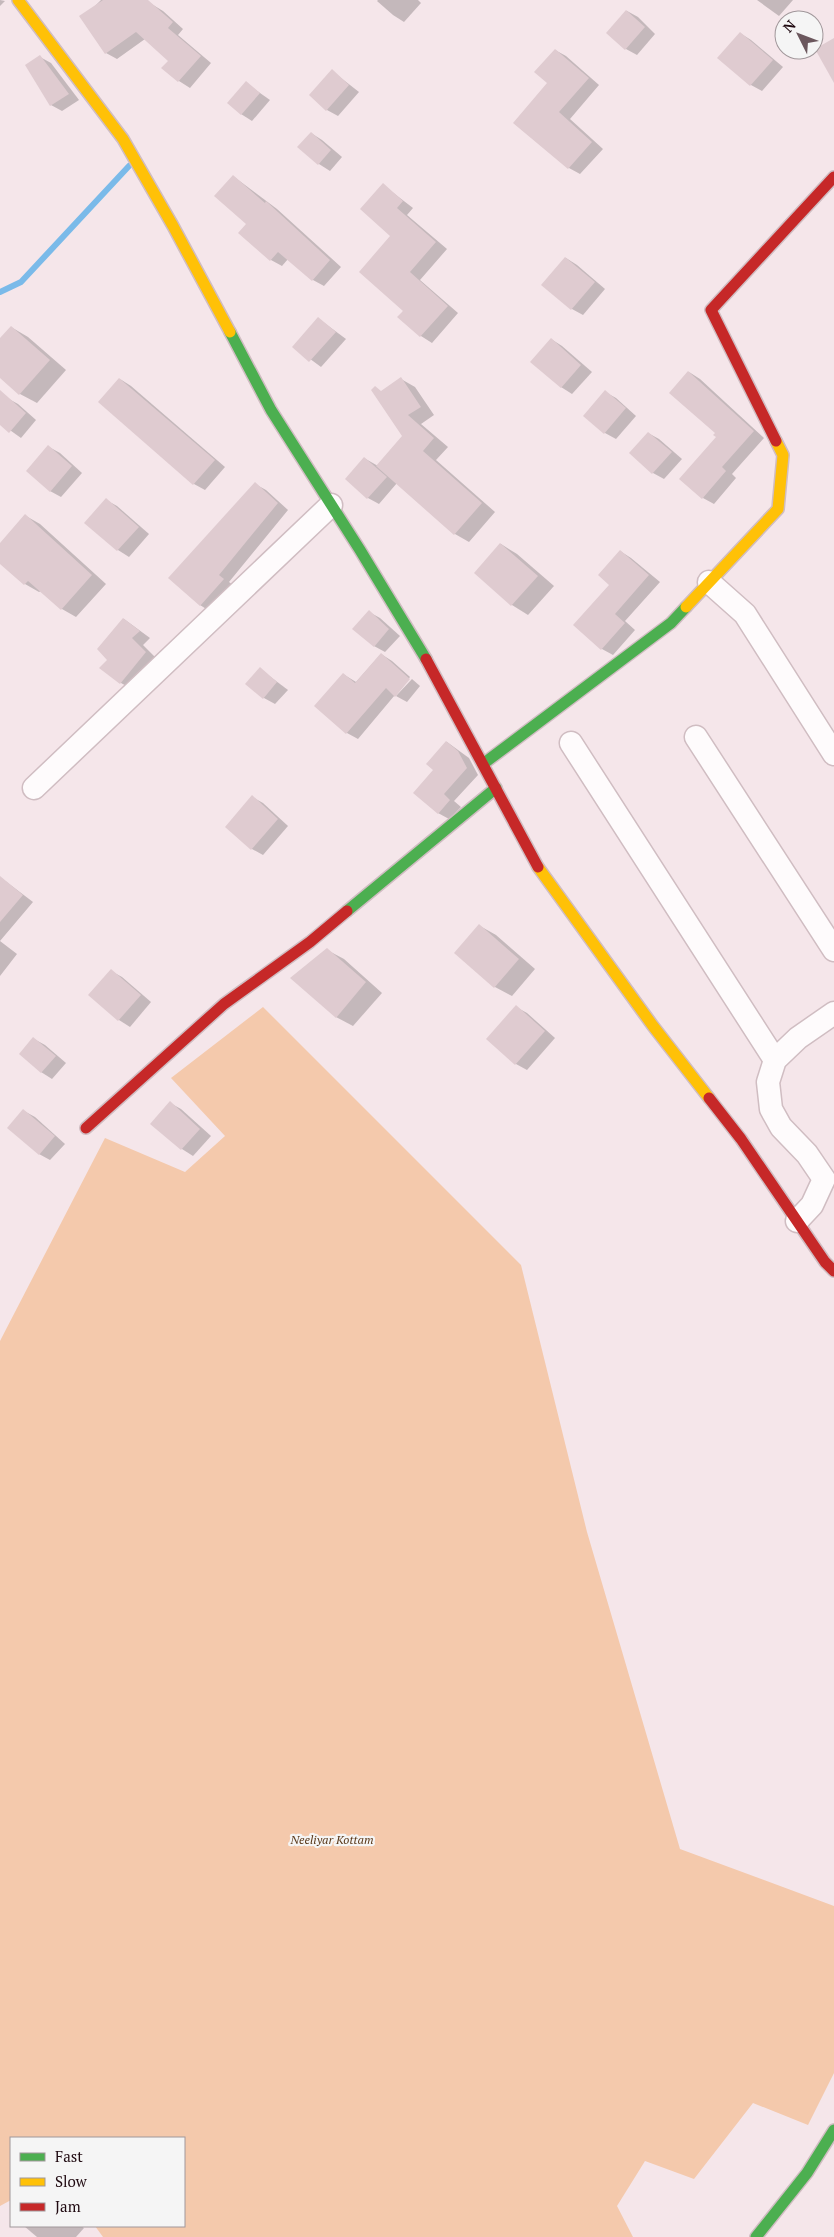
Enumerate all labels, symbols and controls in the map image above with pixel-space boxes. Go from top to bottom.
north arrow [774,10,824,60]
text: N [778,15,800,36]
park label: Neeliyar Kottam [289,1832,374,1847]
legend [10,2137,185,2227]
text: Fast [55,2146,83,2166]
text: Slow [55,2171,88,2191]
text: Jam [55,2196,81,2216]

